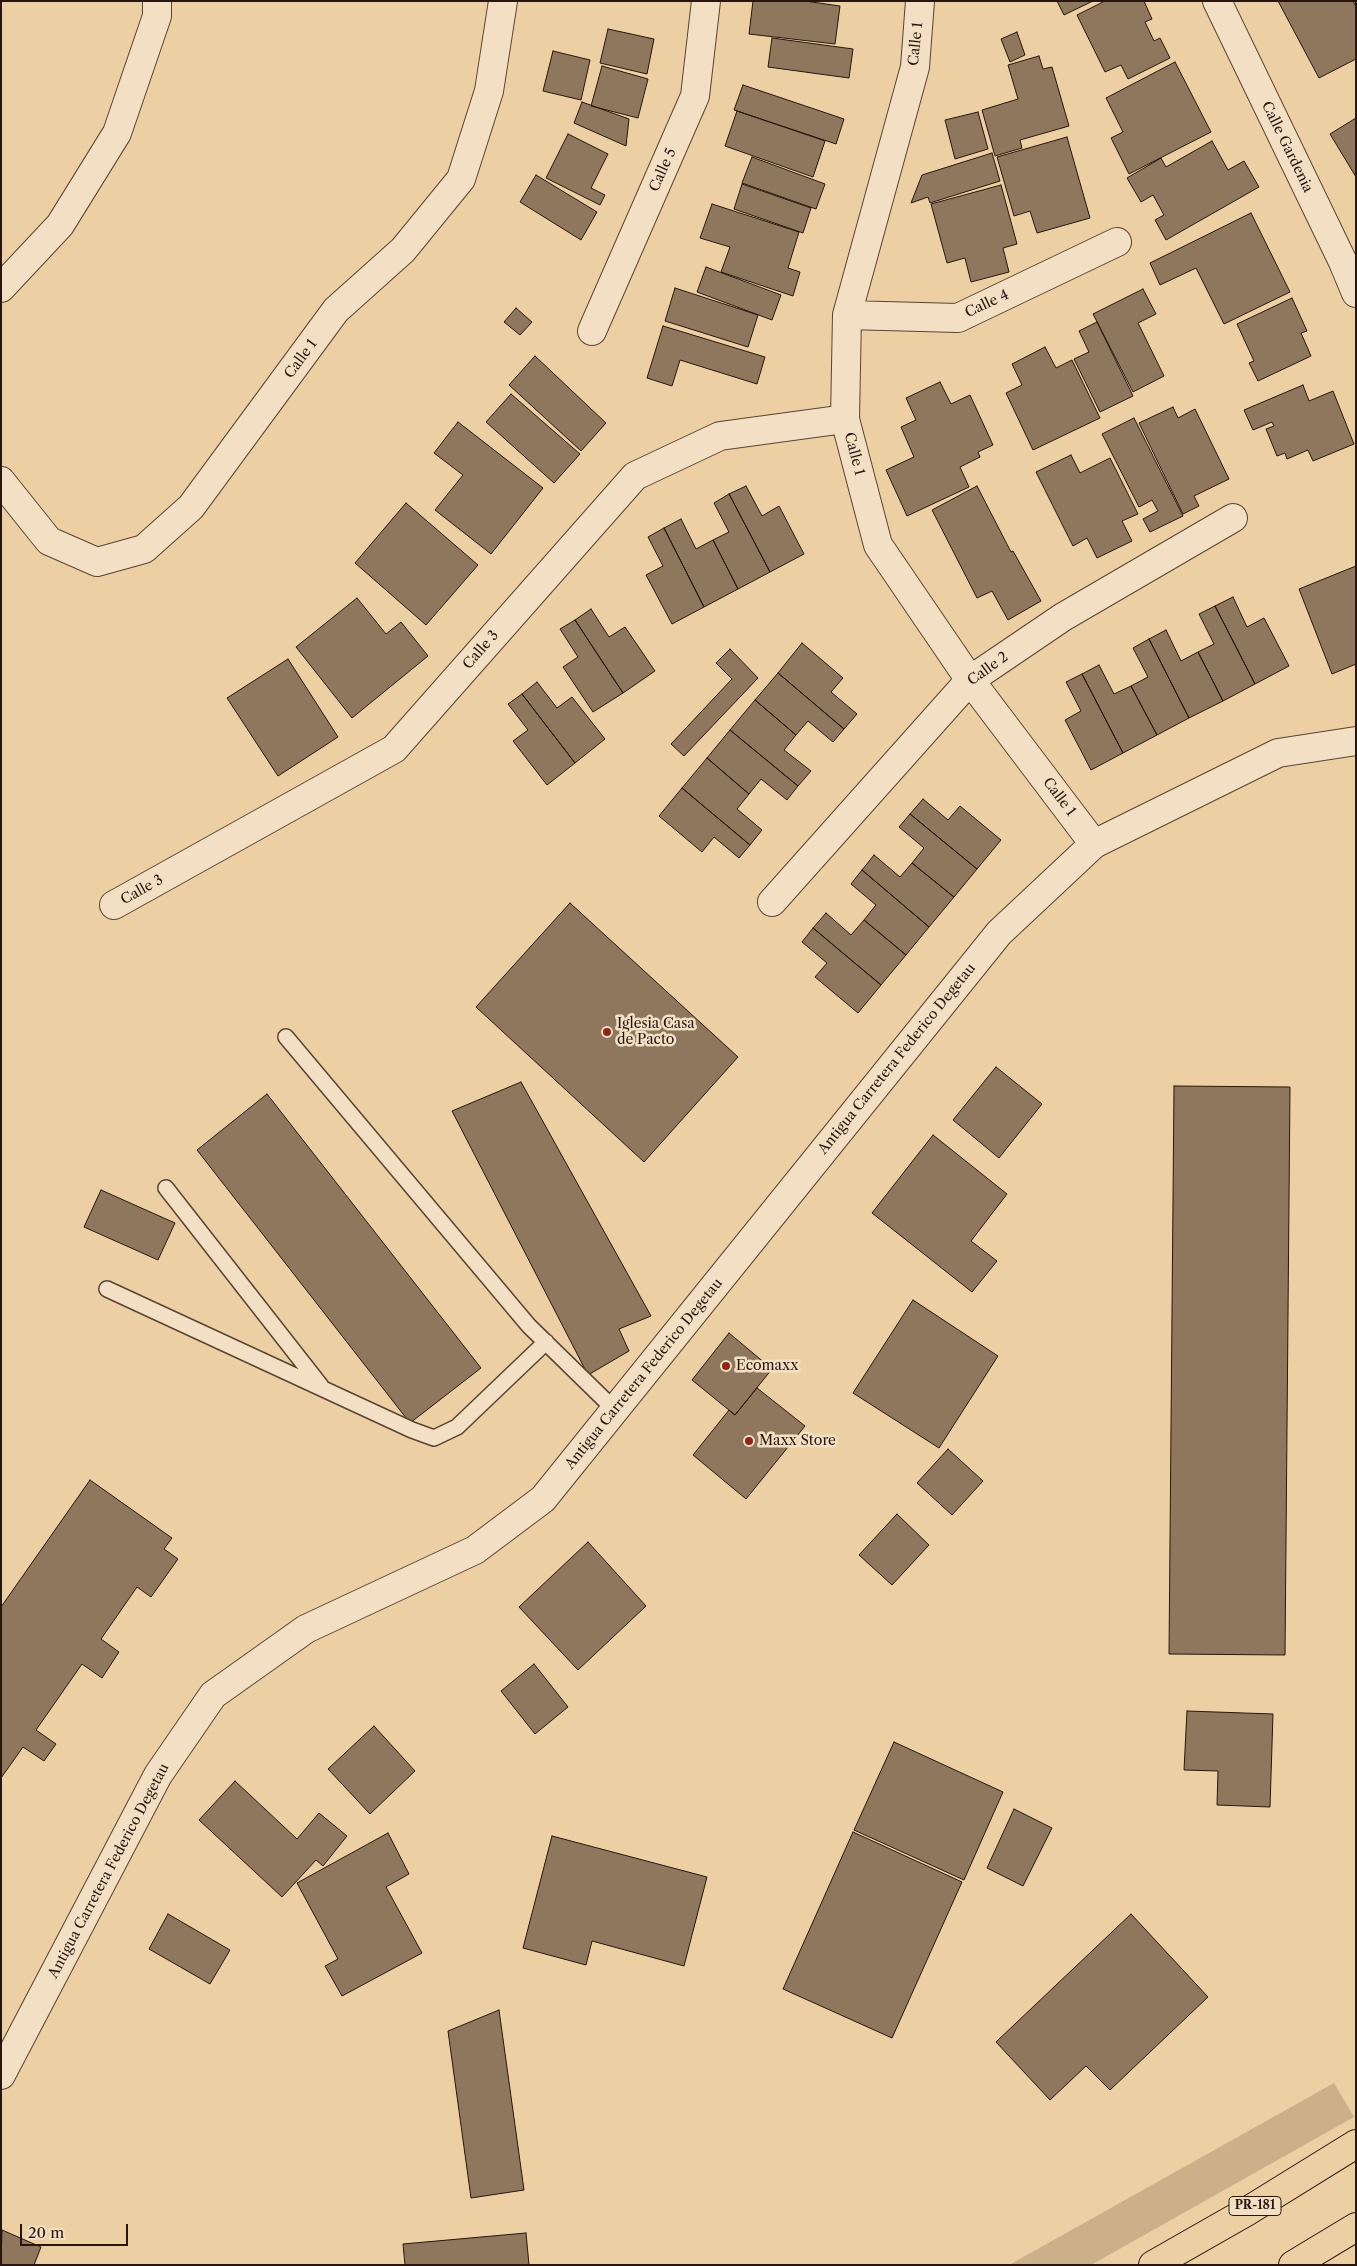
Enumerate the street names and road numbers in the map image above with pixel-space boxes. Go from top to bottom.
street label: Calle 1 [905,21,927,67]
street label: Calle Gardenia [1258,99,1316,195]
street label: Calle 5 [646,146,680,194]
street label: Calle 4 [963,287,1011,321]
street label: Calle 1 [281,336,321,382]
street label: Calle 1 [840,431,868,477]
street label: Calle 3 [460,627,502,673]
street label: Calle 2 [964,649,1012,689]
street label: Calle 1 [1039,774,1079,820]
street label: Calle 3 [118,872,166,908]
street label: Antigua Carretera Federico Degetau [815,960,979,1158]
street label: Antigua Carretera Federico Degetau [562,1275,726,1473]
street label: Antigua Carretera Federico Degetau [45,1761,173,1981]
road number: PR-181 [1229,2196,1281,2216]

